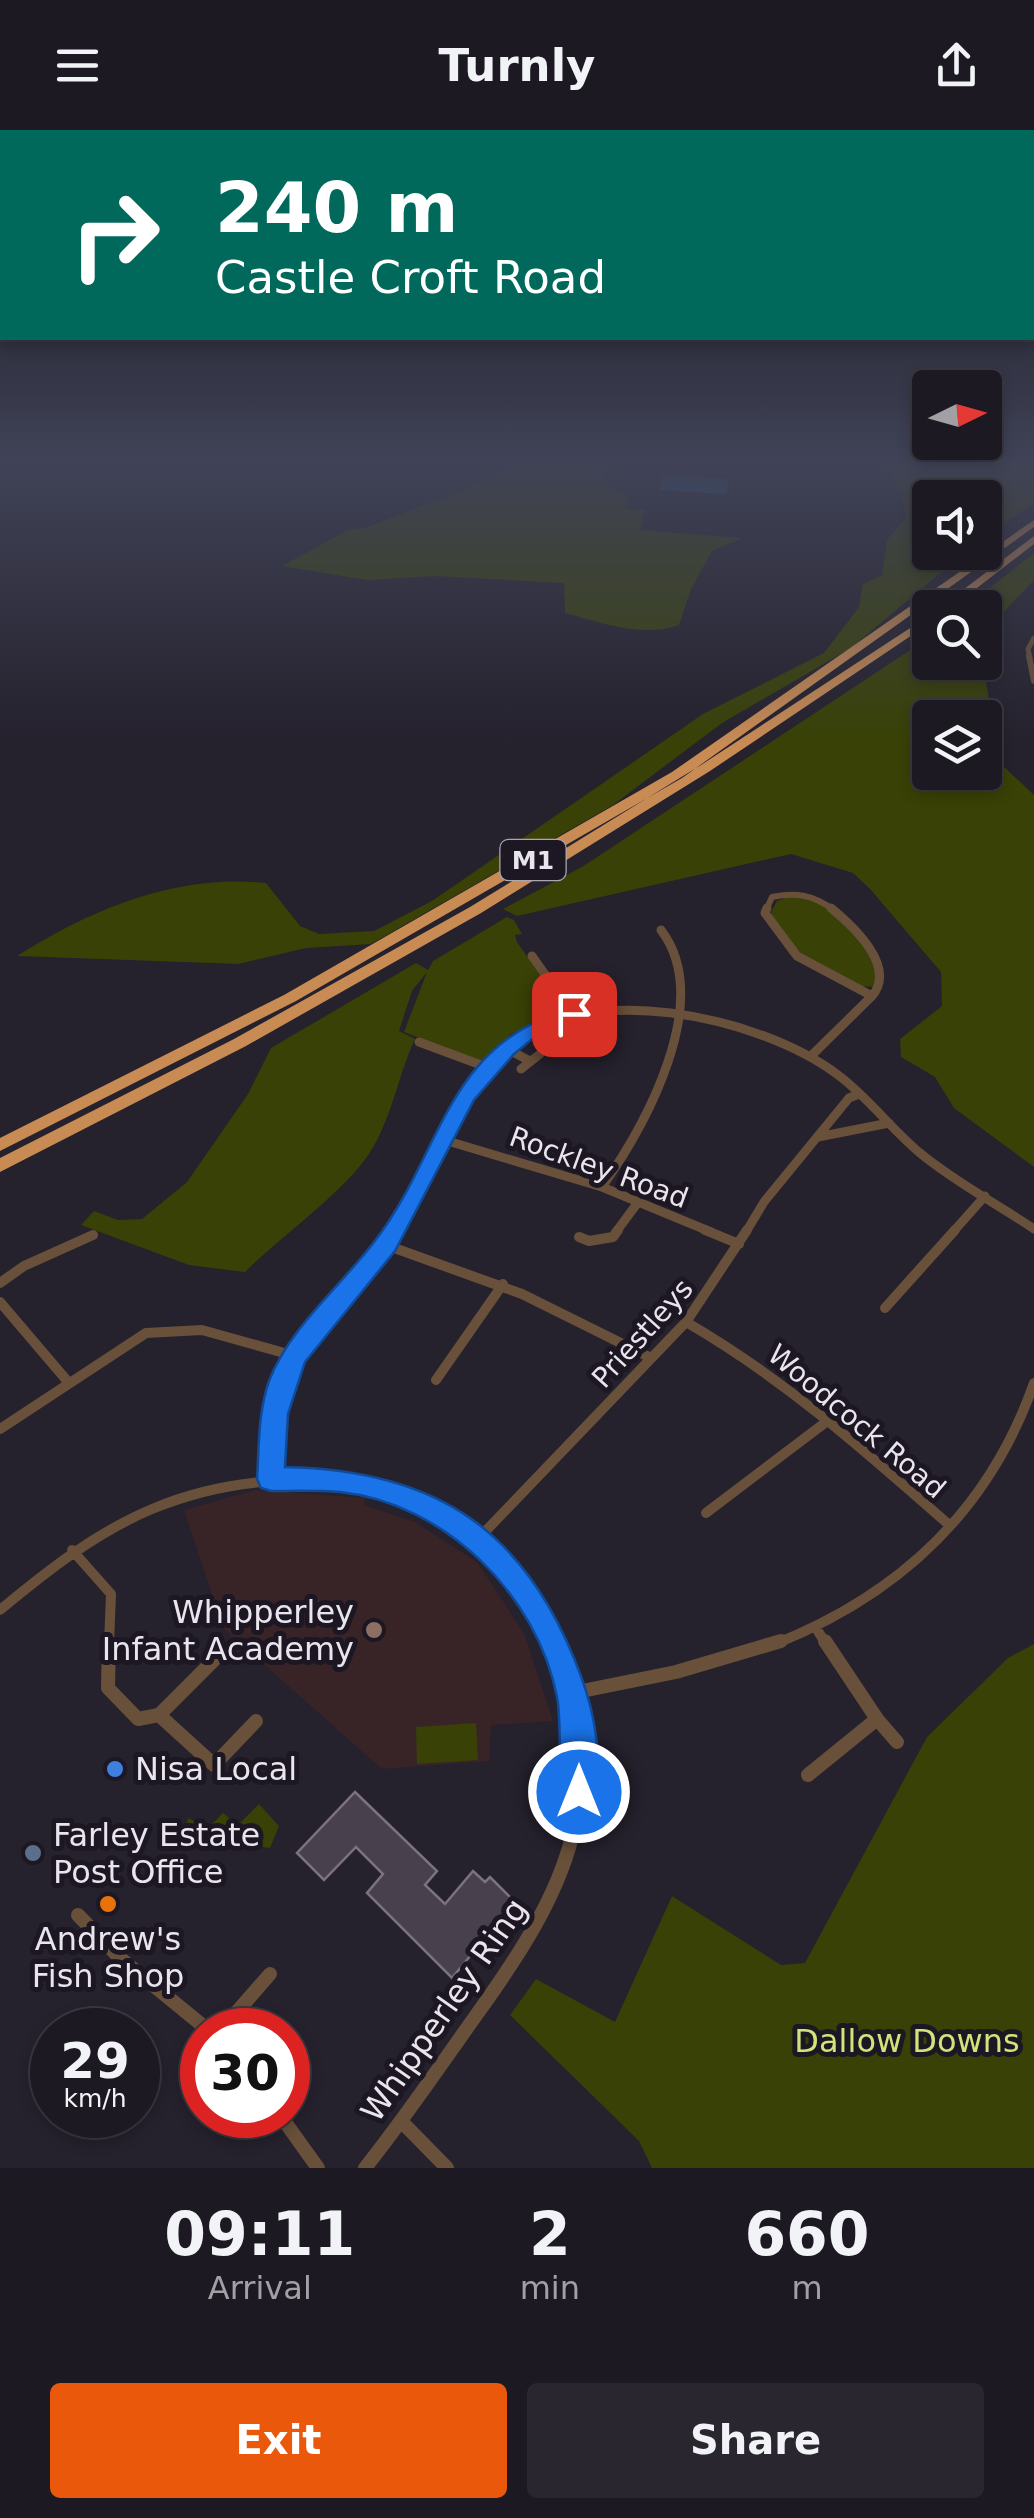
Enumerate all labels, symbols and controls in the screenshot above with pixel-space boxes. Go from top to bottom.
icon: menu [50,38,105,93]
icon: share [929,38,984,93]
text: Turnly [439,39,595,92]
text: 240 m [215,167,458,249]
icon: right [50,170,180,300]
text: Castle Croft Road [215,251,606,304]
north arrow [912,370,1002,460]
map controls [912,370,1002,790]
button: sound [912,480,1002,570]
button: search [912,590,1002,680]
button: layers [912,700,1002,790]
road number: M1 [500,840,566,880]
pin [532,972,617,1057]
icon: arrive [547,987,602,1042]
street label: Rockley Road [505,1120,693,1215]
street label: Priestleys [585,1272,700,1394]
street label: Woodcock Road [761,1338,952,1505]
place label: Whipperley Infant Academy [102,1593,354,1668]
marker: Whipperley Infant Academy [363,1619,385,1641]
position arrow [527,1740,631,1844]
place label: Nisa Local [135,1750,297,1788]
marker: Nisa Local [104,1758,126,1780]
place label: Farley Estate Post Office [53,1816,260,1891]
marker: Farley Estate Post Office [22,1842,44,1864]
street label: Whipperley Ring [353,1891,535,2129]
marker: Andrew's Fish Shop [97,1893,119,1915]
place label: Andrew's Fish Shop [32,1920,184,1995]
speed limit sign: 30 [180,2008,310,2138]
park label: Dallow Downs [794,2022,1020,2060]
text: 29 [60,2032,130,2090]
text: km/h [63,2084,127,2113]
text: 09:11 [164,2199,355,2269]
text: 2 [529,2199,571,2269]
text: 660 [744,2199,870,2269]
text: Arrival [208,2269,312,2307]
text: min [520,2269,580,2307]
text: m [791,2269,823,2307]
button: Exit [50,2383,507,2498]
button: Share [527,2383,984,2498]

